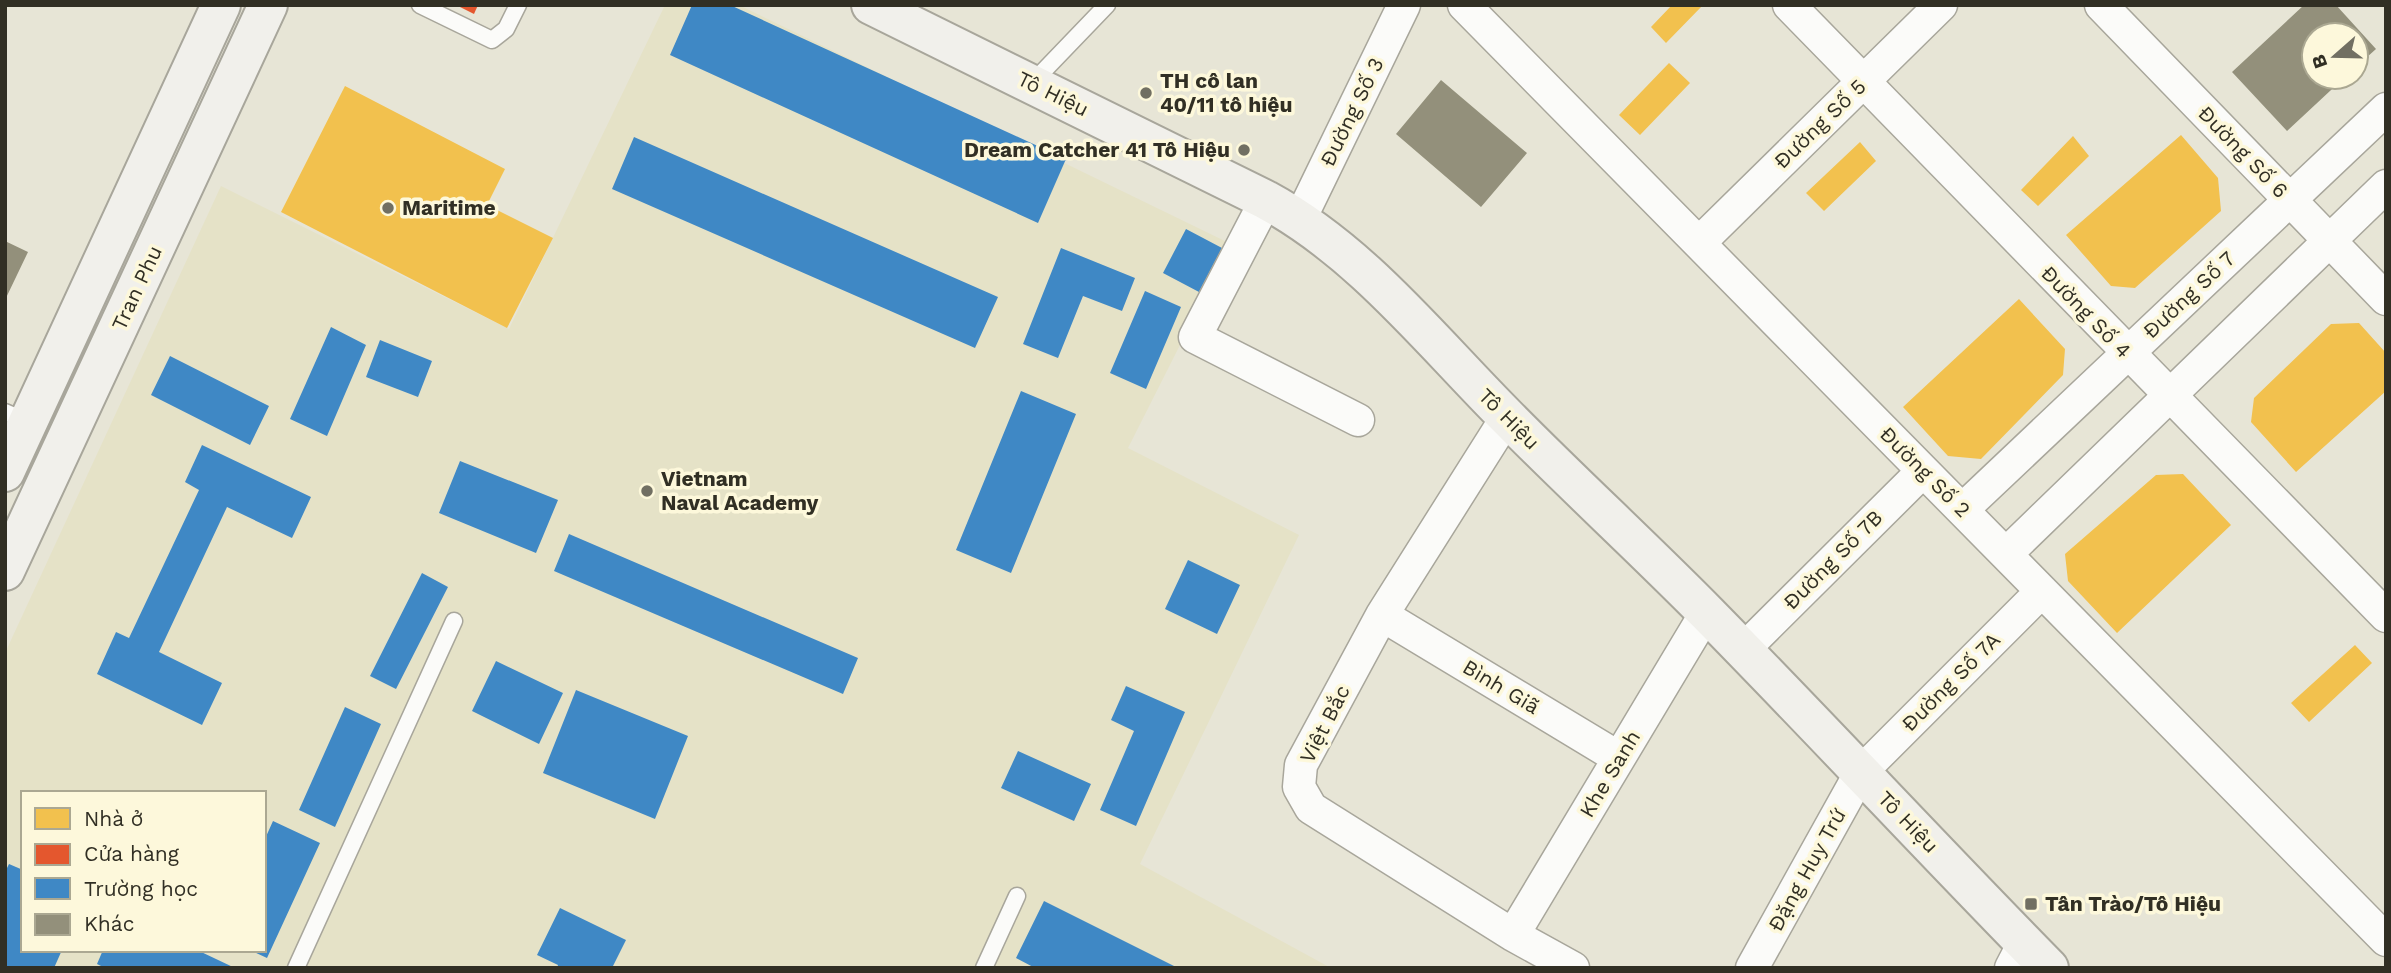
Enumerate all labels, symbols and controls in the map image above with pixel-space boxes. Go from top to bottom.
north arrow [2300,21,2370,91]
text: B [2306,52,2333,72]
street label: Đường Số 3 [1314,53,1389,170]
street label: Tô Hiệu [1013,66,1093,121]
place label: TH cô lan 40/11 tô hiệu [1160,68,1292,117]
street label: Đường Số 5 [1769,74,1871,174]
marker: TH cô lan 40/11 tô hiệu [1138,85,1154,101]
street label: Đường Số 6 [2193,100,2293,203]
place label: Dream Catcher 41 Tô Hiệu [964,137,1230,162]
marker: Dream Catcher 41 Tô Hiệu [1236,142,1252,158]
place label: Maritime [402,195,496,220]
marker: Maritime [380,200,396,216]
street label: Tran Phu [106,242,167,334]
street label: Đường Số 7 [2138,246,2240,344]
street label: Đường Số 4 [2036,260,2136,363]
street label: Tô Hiệu [1474,383,1545,454]
street label: Đường Số 2 [1875,421,1976,522]
place label: Vietnam Naval Academy [661,466,819,515]
marker: Vietnam Naval Academy [639,483,655,499]
street label: Đường Số 7B [1778,505,1888,615]
street label: Đường Số 7A [1896,627,2005,736]
street label: Bình Giã [1458,654,1544,719]
street label: Việt Bắc [1294,681,1355,767]
street label: Khe Sanh [1574,726,1645,822]
street label: Tô Hiệu [1873,786,1944,858]
legend [21,791,266,952]
street label: Đặng Huy Trứ [1763,803,1851,936]
text: Nhà ở [84,806,143,831]
text: Cửa hàng [84,841,180,866]
text: Trường học [84,876,198,901]
place label: Tân Trào/Tô Hiệu [2045,891,2221,916]
marker: Tân Trào/Tô Hiệu [2023,896,2039,912]
text: Khác [84,911,134,936]

